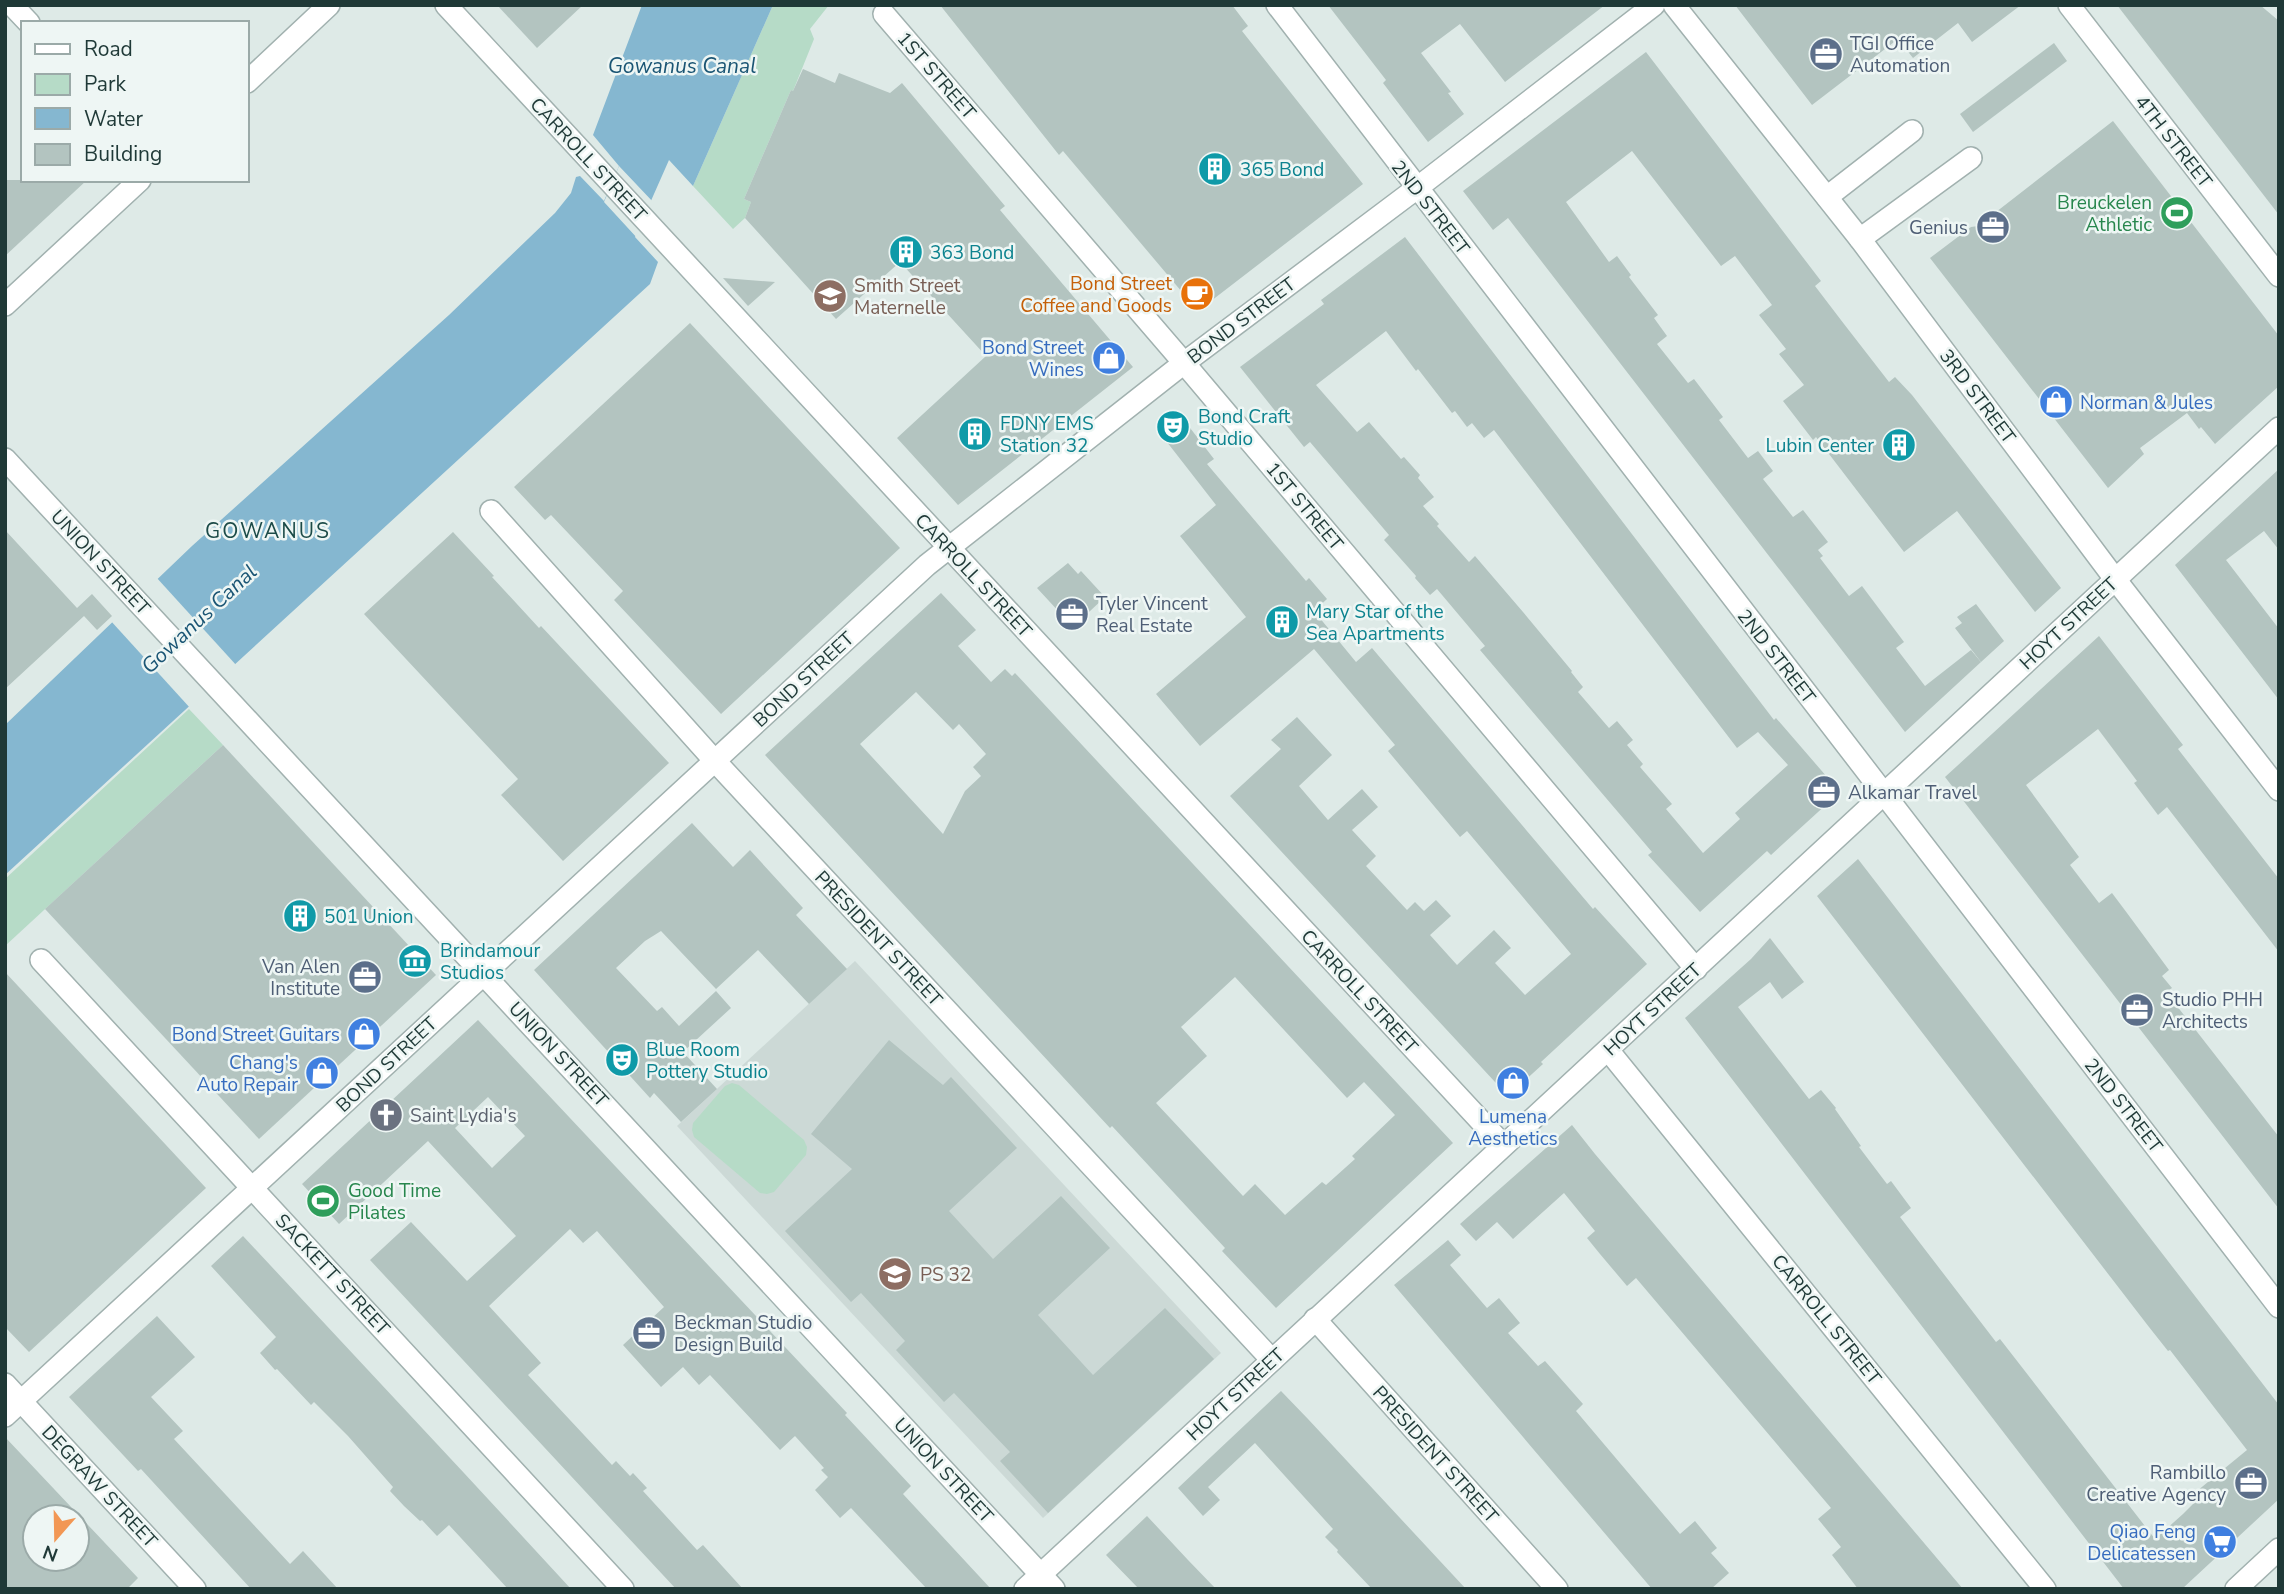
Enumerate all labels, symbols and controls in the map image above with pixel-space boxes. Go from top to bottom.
legend [21,21,248,182]
street label: 1ST STREET [891,26,982,125]
place label: TGI Office Automation [1850,31,1950,79]
text: Road [84,35,133,63]
office icon: TGI Office Automation [1807,35,1845,73]
water label: Gowanus Canal [608,52,756,80]
text: Park [84,70,126,98]
street label: 4TH STREET [2129,90,2218,194]
street label: CARROLL STREET [524,92,653,228]
text: Water [84,105,143,133]
text: Building [84,140,162,168]
building icon: 365 Bond [1196,150,1234,188]
street label: 2ND STREET [1385,155,1476,261]
place label: 365 Bond [1240,157,1324,183]
place label: Breuckelen Athletic [2057,190,2152,238]
sports icon: Breuckelen Athletic [2158,194,2196,232]
office icon: Genius [1974,208,2012,246]
place label: Genius [1909,215,1968,241]
building icon: 363 Bond [887,233,925,271]
place label: 363 Bond [930,240,1014,266]
place label: Bond Street Coffee and Goods [1020,271,1172,319]
street label: BOND STREET [1182,271,1302,370]
place label: Smith Street Maternelle [854,273,961,321]
cafe icon: Bond Street Coffee and Goods [1178,275,1216,313]
school or university icon: Smith Street Maternelle [811,277,849,315]
place label: Bond Street Wines [982,335,1084,383]
shop icon: Bond Street Wines [1090,339,1128,377]
street label: 3RD STREET [1933,344,2022,450]
shop icon: Norman & Jules [2037,383,2075,421]
place label: Norman & Jules [2080,390,2213,416]
place label: Bond Craft Studio [1198,404,1291,452]
theatre icon: Bond Craft Studio [1154,408,1192,446]
place label: FDNY EMS Station 32 [1000,411,1094,459]
building icon: FDNY EMS Station 32 [956,415,994,453]
building icon: Lubin Center [1880,426,1918,464]
place label: Lubin Center [1766,433,1874,459]
street label: 1ST STREET [1260,457,1349,557]
street label: UNION STREET [45,504,156,621]
street label: CARROLL STREET [909,508,1038,644]
district label: GOWANUS [205,517,331,545]
water label: Gowanus Canal [135,558,263,680]
street label: HOYT STREET [2014,571,2124,676]
place label: Tyler Vincent Real Estate [1096,591,1208,639]
office icon: Tyler Vincent Real Estate [1053,595,1091,633]
place label: Mary Star of the Sea Apartments [1306,599,1445,647]
building icon: Mary Star of the Sea Apartments [1263,603,1301,641]
street label: 2ND STREET [1731,604,1822,710]
street label: BOND STREET [748,626,860,733]
office icon: Alkamar Travel [1805,773,1843,811]
place label: Alkamar Travel [1848,780,1977,806]
street label: PRESIDENT STREET [809,865,948,1013]
building icon: 501 Union [281,897,319,935]
place label: 501 Union [324,904,413,930]
street label: CARROLL STREET [1295,924,1424,1060]
place label: Brindamour Studios [440,938,540,986]
museum icon: Brindamour Studios [396,942,434,980]
place label: Van Alen Institute [261,954,340,1002]
street label: HOYT STREET [1598,957,1708,1062]
office icon: Van Alen Institute [346,958,384,996]
place label: Studio PHH Architects [2162,987,2263,1035]
office icon: Studio PHH Architects [2118,991,2156,1029]
street label: UNION STREET [503,996,614,1113]
street label: BOND STREET [331,1011,443,1118]
shop icon: Bond Street Guitars [345,1015,383,1053]
place label: Bond Street Guitars [172,1022,340,1048]
place label: Blue Room Pottery Studio [646,1037,768,1085]
theatre icon: Blue Room Pottery Studio [603,1041,641,1079]
place label: Chang's Auto Repair [197,1050,298,1098]
street label: 2ND STREET [2078,1053,2169,1159]
shop icon: Chang's Auto Repair [303,1054,341,1092]
shop icon: Lumena Aesthetics [1494,1064,1532,1102]
church icon: Saint Lydia's [367,1096,405,1134]
place label: Saint Lydia's [410,1103,517,1129]
place label: Lumena Aesthetics [1468,1104,1558,1152]
place label: Good Time Pilates [348,1178,441,1226]
sports icon: Good Time Pilates [304,1182,342,1220]
street label: SACKETT STREET [269,1208,396,1342]
street label: CARROLL STREET [1766,1249,1887,1391]
school or university icon: PS 32 [876,1255,914,1293]
place label: PS 32 [920,1262,971,1288]
place label: Beckman Studio Design Build [674,1310,812,1358]
office icon: Beckman Studio Design Build [630,1314,668,1352]
street label: HOYT STREET [1181,1342,1291,1447]
street label: PRESIDENT STREET [1366,1380,1504,1529]
street label: UNION STREET [888,1412,999,1529]
street label: DEGRAW STREET [36,1420,163,1554]
place label: Rambillo Creative Agency [2086,1460,2226,1508]
office icon: Rambillo Creative Agency [2232,1464,2270,1502]
north arrow [21,1503,91,1573]
place label: Qiao Feng Delicatessen [2087,1519,2196,1567]
supermarket icon: Qiao Feng Delicatessen [2201,1523,2239,1561]
text: N [39,1538,62,1568]

